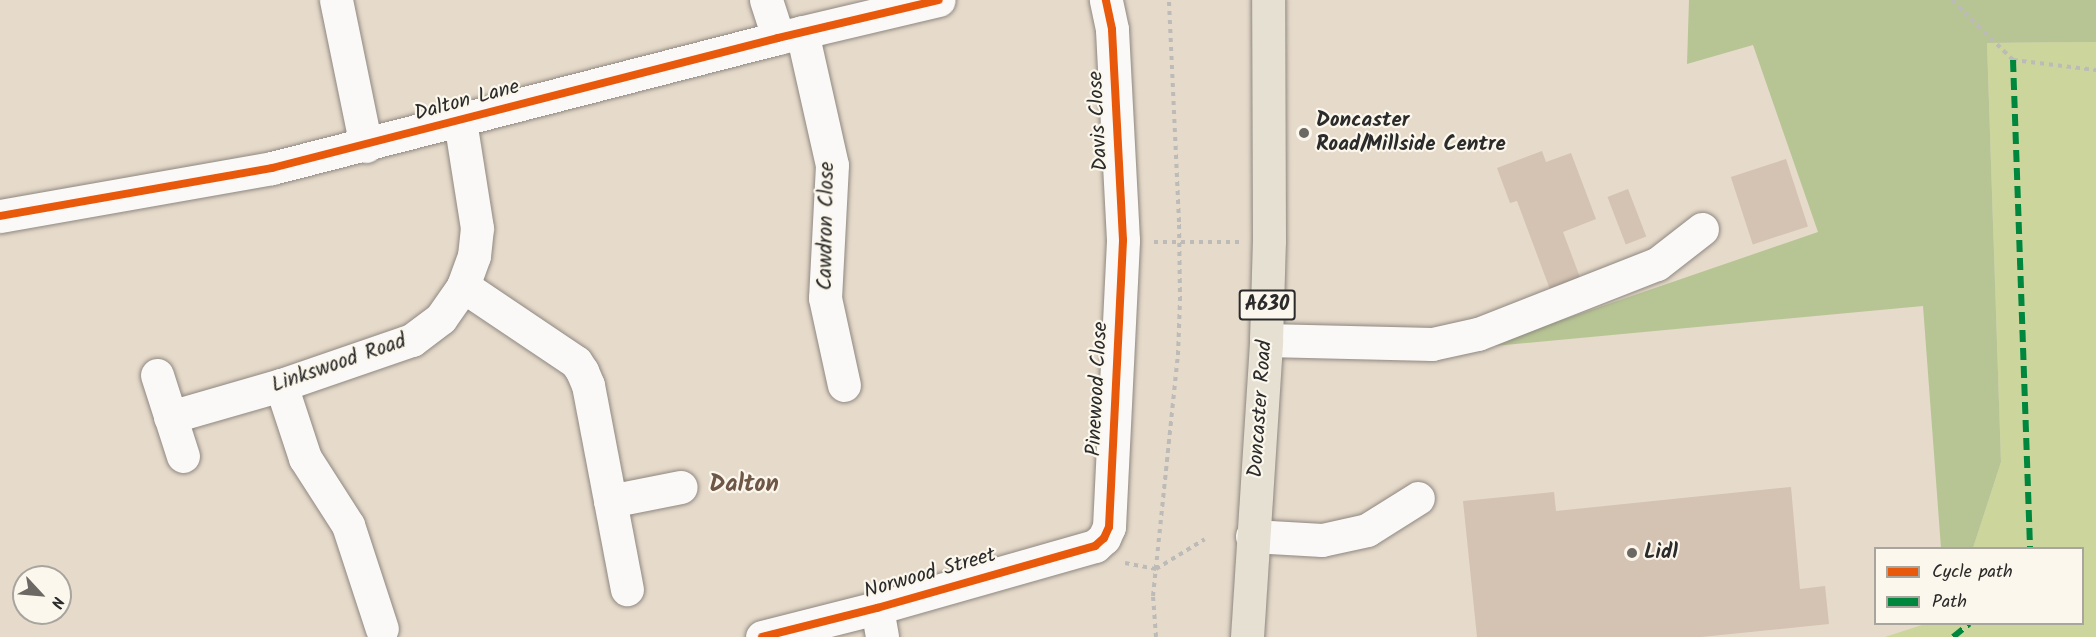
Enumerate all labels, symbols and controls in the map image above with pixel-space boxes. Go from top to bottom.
street label: Davis Close [1084,70,1114,172]
street label: Dalton Lane [412,75,522,127]
place label: Doncaster Road/Millside Centre [1316,108,1506,158]
marker: Doncaster Road/Millside Centre [1297,126,1311,140]
street label: Cawdron Close [813,161,841,291]
road number: A630 [1238,288,1296,322]
street label: Pinewood Close [1082,321,1114,457]
street label: Linkswood Road [268,329,410,399]
street label: Doncaster Road [1244,340,1278,478]
district label: Dalton [709,471,779,499]
place label: Lidl [1644,540,1678,566]
street label: Norwood Street [861,543,999,605]
marker: Lidl [1625,546,1639,560]
legend [1874,547,2084,625]
text: Cycle path [1932,558,2013,587]
north arrow [12,565,72,625]
text: Path [1932,588,1967,617]
text: N [43,592,70,612]

